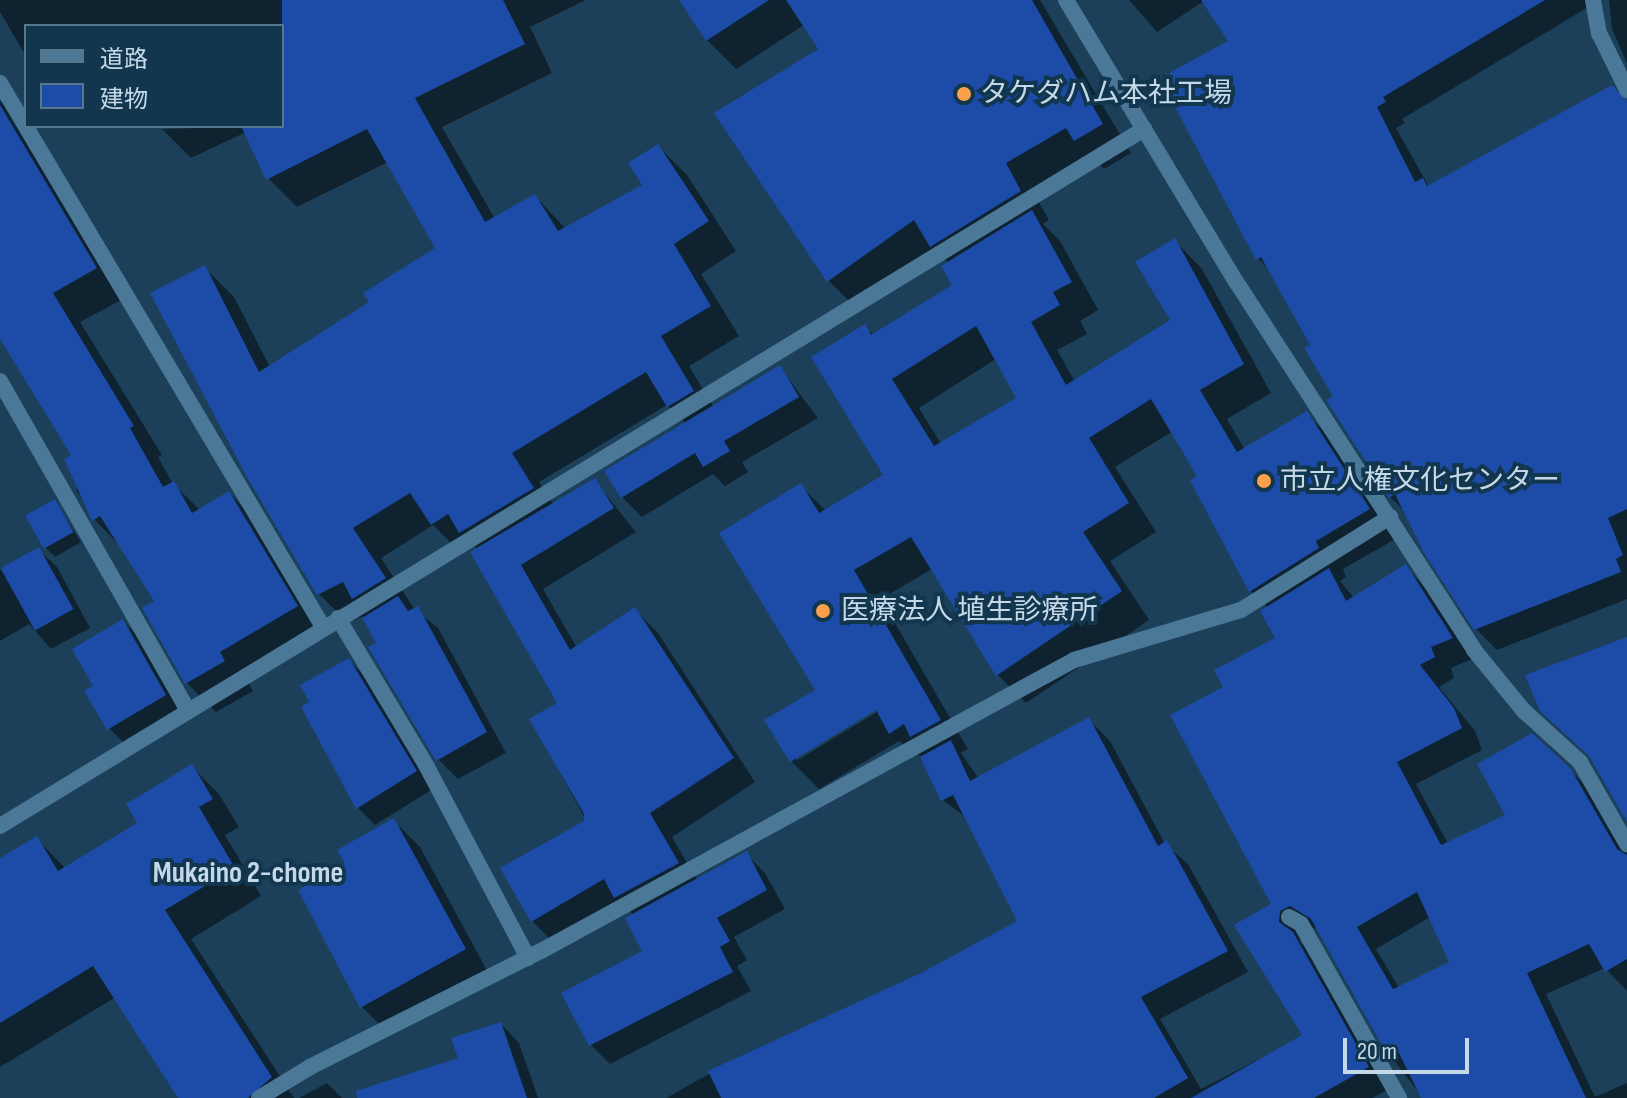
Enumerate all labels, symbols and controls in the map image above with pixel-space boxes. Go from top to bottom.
legend [24,24,284,128]
text: 道路 [100,45,148,74]
place label: タケダハム本社工場 [980,77,1232,111]
text: 建物 [100,85,148,114]
marker: タケダハム本社工場 [955,85,973,103]
place label: 市立人権文化センター [1280,464,1560,498]
marker: 市立人権文化センター [1255,472,1273,490]
place label: 医療法人 埴生診療所 [841,594,1097,628]
marker: 医療法人 埴生診療所 [812,600,834,622]
district label: Mukaino 2-chome [153,855,343,891]
scale bar [1347,1022,1473,1072]
text: 20 m [1357,1037,1397,1066]

